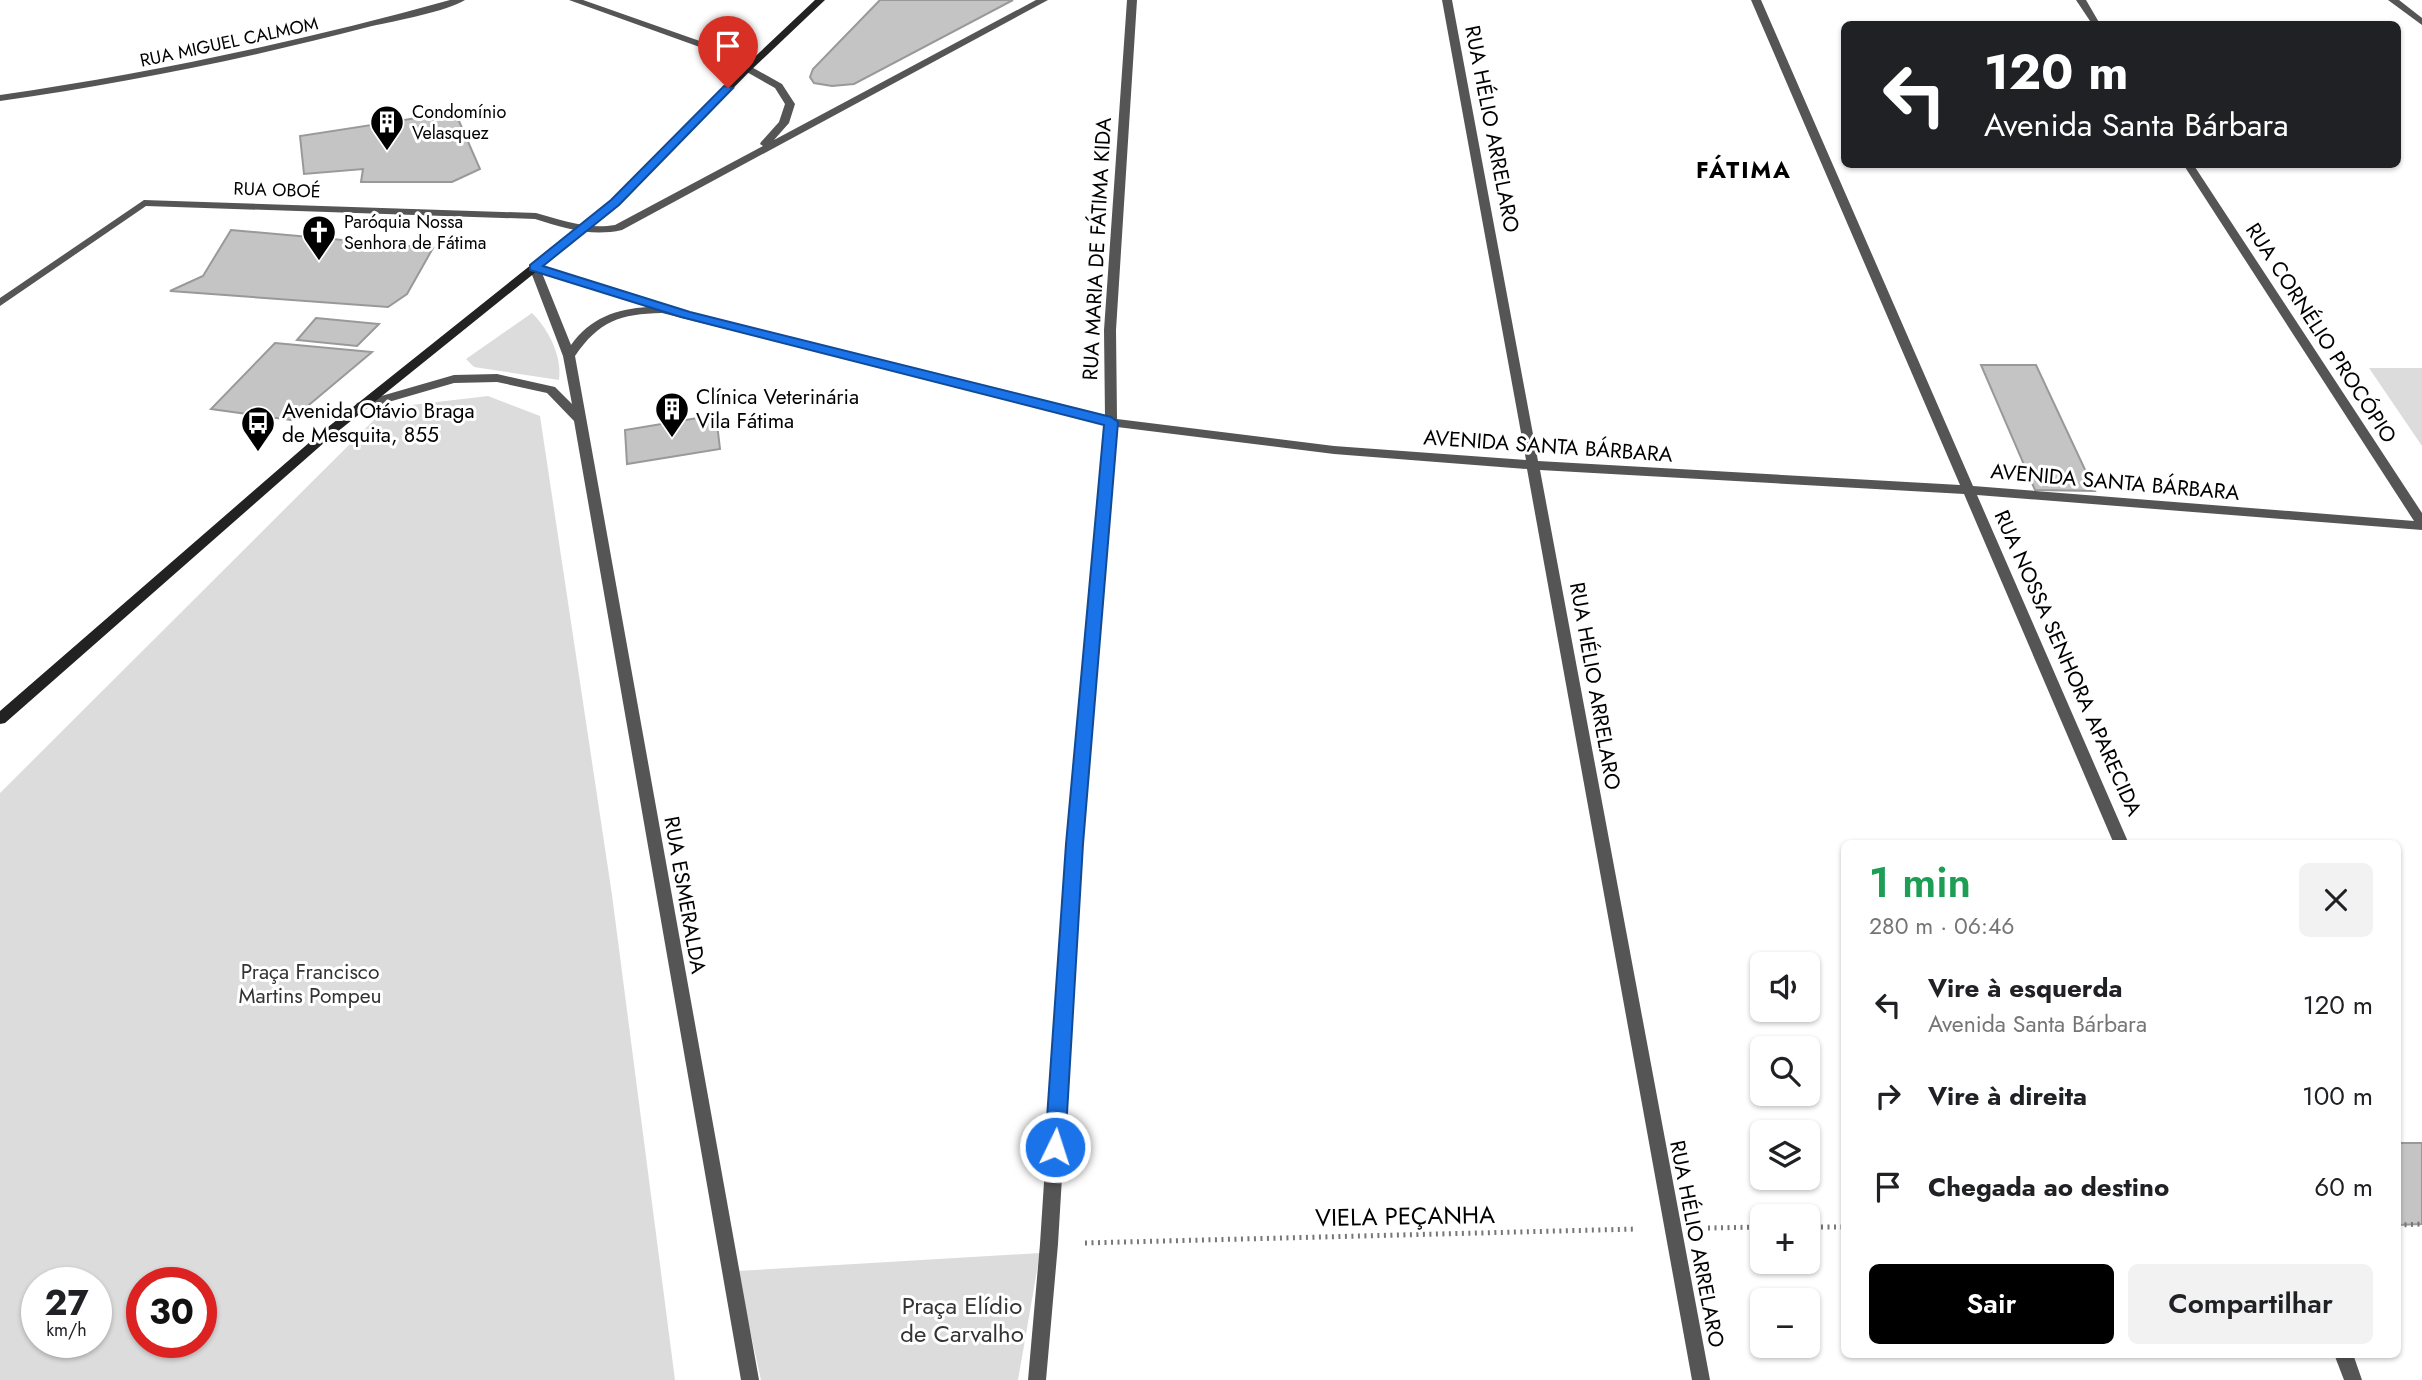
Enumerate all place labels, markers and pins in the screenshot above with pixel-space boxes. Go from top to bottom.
pin [698,16,758,88]
place label: Condomínio Velasquez [412,99,507,146]
building icon: Condomínio Velasquez [368,103,406,152]
place label: Paróquia Nossa Senhora de Fátima [344,209,486,256]
church icon: Paróquia Nossa Senhora de Fátima [300,213,338,262]
place label: Clínica Veterinária Vila Fátima [696,382,859,436]
building icon: Clínica Veterinária Vila Fátima [653,390,691,439]
place label: Avenida Otávio Braga de Mesquita, 855 [282,396,475,450]
bus stop icon: Avenida Otávio Braga de Mesquita, 855 [239,404,277,453]

